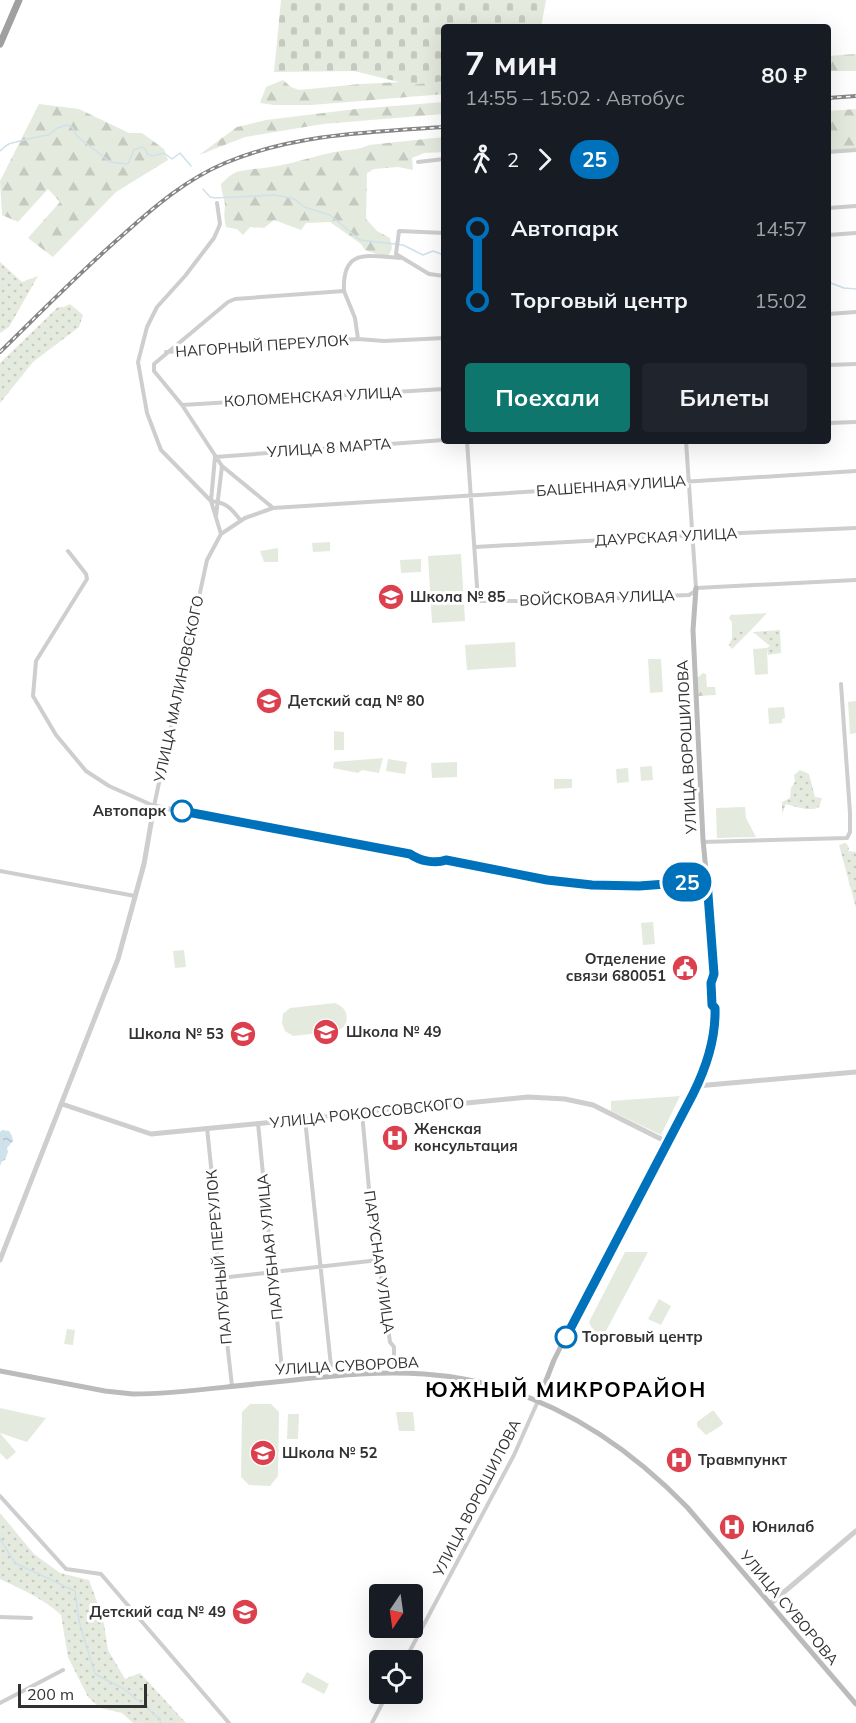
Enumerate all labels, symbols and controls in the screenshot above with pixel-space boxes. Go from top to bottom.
text: 7 мин [465,42,558,83]
text: 80 ₽ [761,61,807,89]
text: 14:55 – 15:02 · Автобус [465,85,685,110]
icon: walk [465,143,498,176]
icon: forward [528,143,561,176]
text: 25 [582,146,607,172]
text: 2 [507,147,519,172]
text: Автопарк [511,214,618,242]
text: 14:57 [754,216,807,241]
text: Торговый центр [511,286,688,314]
text: 15:02 [754,288,807,313]
street label: НАГОРНЫЙ ПЕРЕУЛОК [175,330,349,361]
button: Поехали [465,363,630,432]
button: Билеты [642,363,807,432]
street label: КОЛОМЕНСКАЯ УЛИЦА [223,382,403,411]
street label: УЛИЦА 8 МАРТА [265,434,392,461]
street label: БАШЕННАЯ УЛИЦА [535,471,687,500]
street label: ДАУРСКАЯ УЛИЦА [594,523,738,550]
school or university icon: Школа № 85 [376,582,406,612]
street label: ВОЙСКОВАЯ УЛИЦА [519,585,675,610]
place label: Школа № 85 [410,587,506,606]
street label: УЛИЦА МАЛИНОВСКОГО [149,594,208,785]
street label: УЛИЦА ВОРОШИЛОВА [672,660,701,835]
school or university icon: Детский сад № 80 [254,686,284,716]
place label: Детский сад № 80 [288,691,425,710]
marker: Автопарк [171,800,193,822]
place label: Автопарк [93,801,166,820]
line badge: 25 [660,862,714,902]
text: 25 [674,869,700,895]
place label: Отделение связи 680051 [566,949,666,985]
public building icon: Отделение связи 680051 [670,953,700,983]
school or university icon: Школа № 49 [311,1017,341,1047]
school or university icon: Школа № 53 [228,1019,258,1049]
place label: Школа № 49 [346,1022,442,1041]
place label: Школа № 53 [128,1024,224,1043]
street label: УЛИЦА РОКОССОВСКОГО [268,1093,465,1132]
place label: Женская консультация [414,1119,518,1155]
hospital icon: Женская консультация [380,1123,410,1153]
street label: ПАЛУБНЫЙ ПЕРЕУЛОК [201,1169,236,1345]
street label: ПАЛУБНАЯ УЛИЦА [252,1173,287,1321]
street label: ПАРУСНАЯ УЛИЦА [360,1189,399,1335]
marker: Торговый центр [555,1326,577,1348]
place label: Торговый центр [582,1327,703,1346]
street label: УЛИЦА СУВОРОВА [274,1352,419,1379]
district label: ЮЖНЫЙ МИКРОРАЙОН [425,1376,707,1402]
street label: УЛИЦА ВОРОШИЛОВА [428,1416,525,1581]
school or university icon: Школа № 52 [248,1438,278,1468]
place label: Школа № 52 [282,1443,378,1462]
hospital icon: Травмпункт [664,1445,694,1475]
place label: Травмпункт [698,1450,788,1469]
hospital icon: Юнилаб [717,1512,747,1542]
place label: Юнилаб [752,1517,814,1536]
street label: УЛИЦА СУВОРОВА [735,1546,843,1669]
north arrow [369,1584,423,1638]
map controls [369,1584,423,1704]
school or university icon: Детский сад № 49 [230,1597,260,1627]
place label: Детский сад № 49 [89,1602,226,1621]
button: locate [369,1650,423,1704]
scale bar [18,1681,147,1708]
text: 200 m [27,1684,74,1704]

